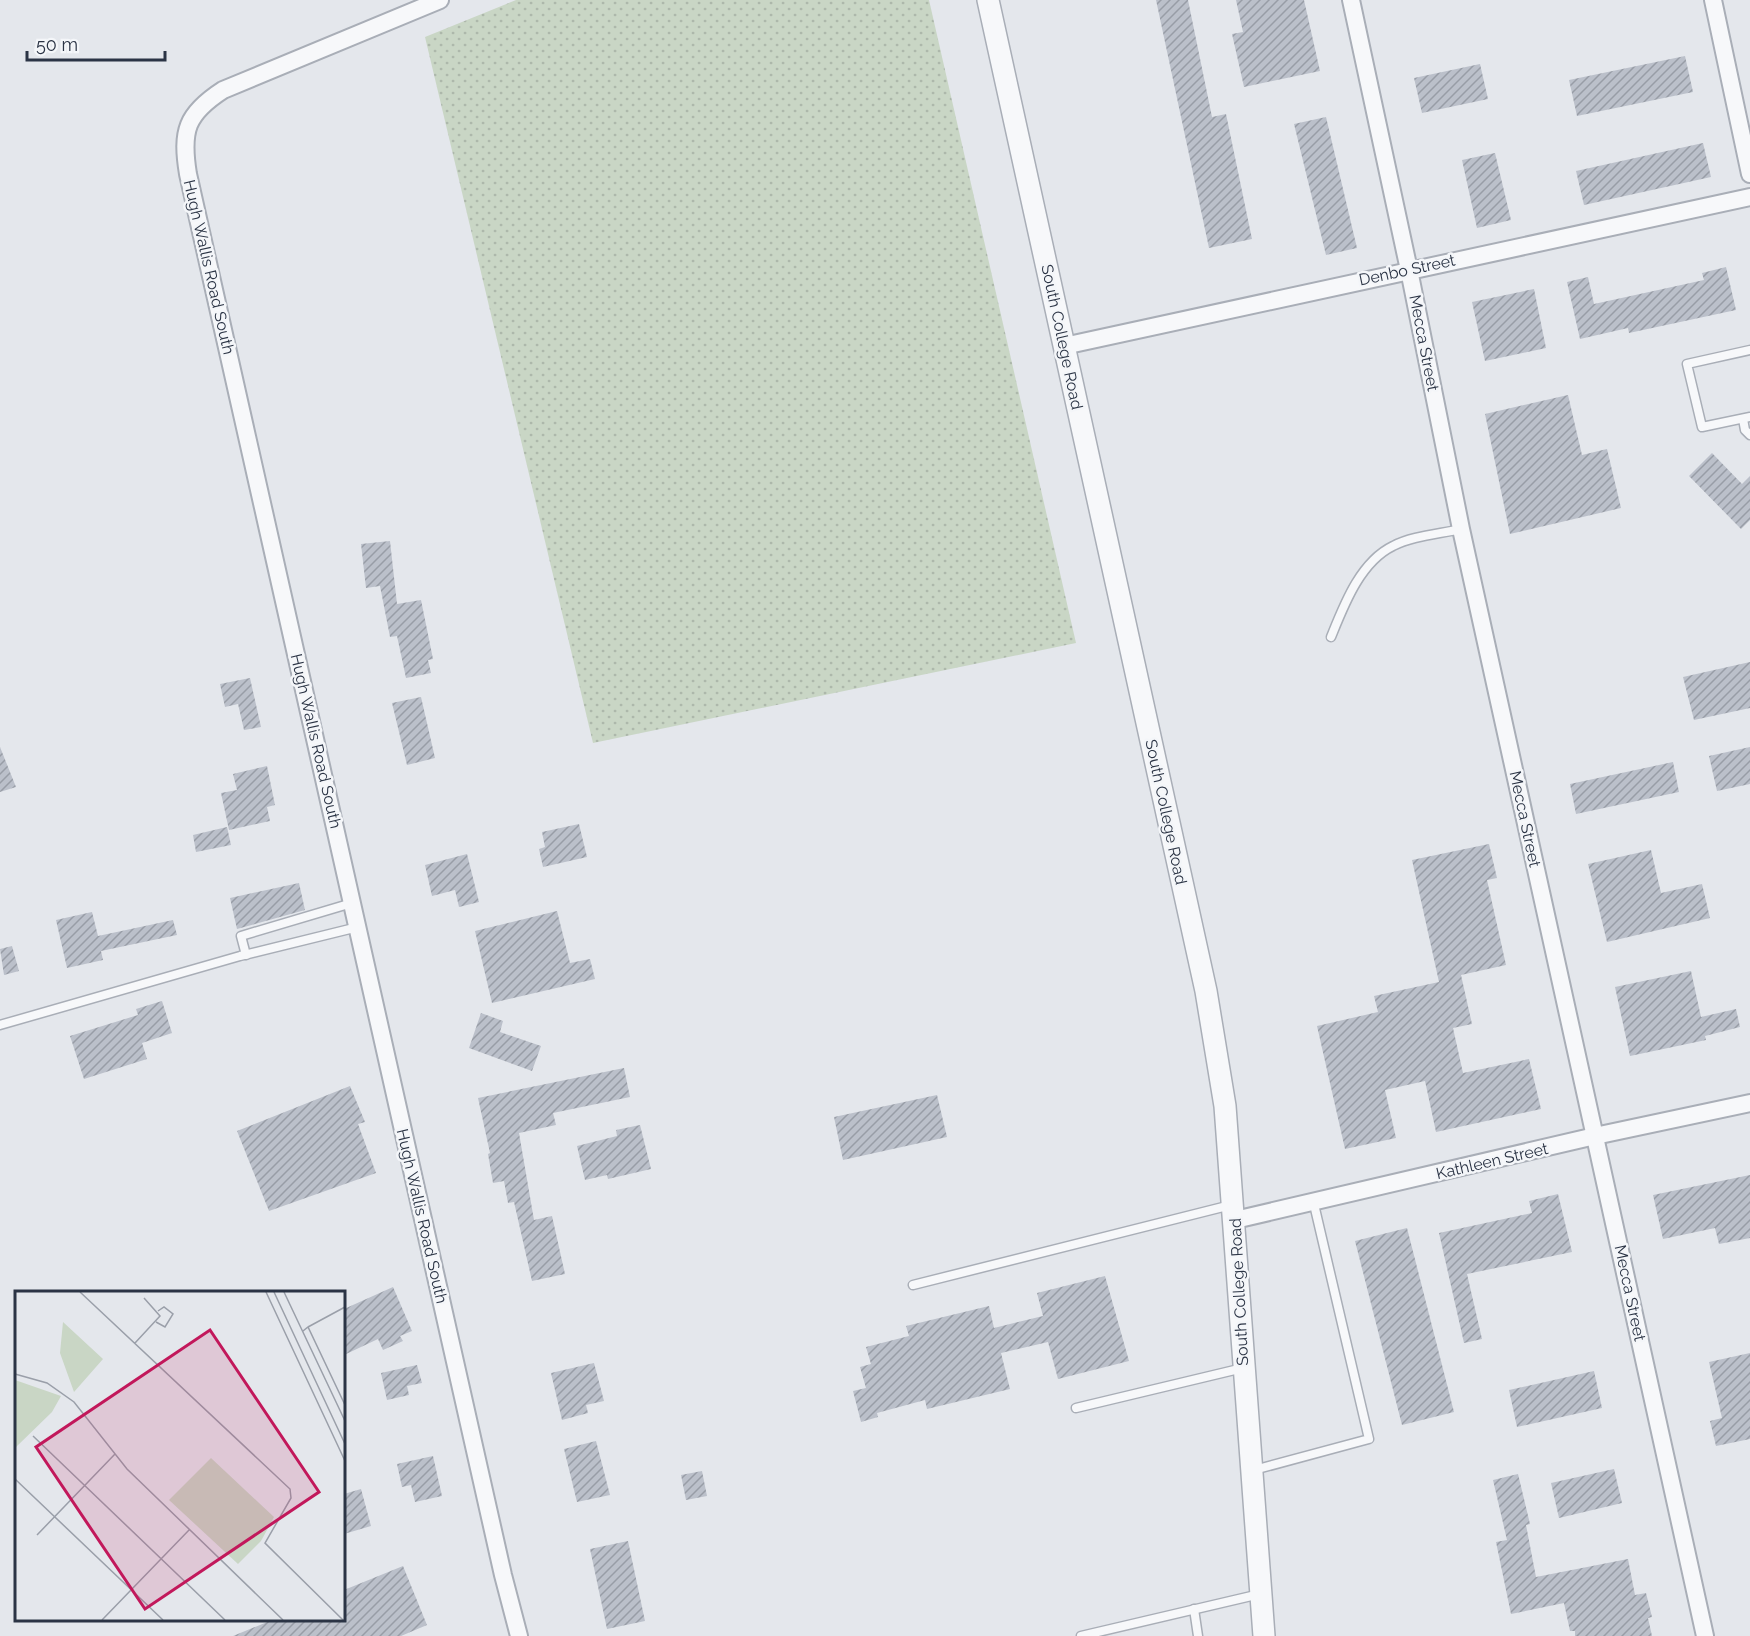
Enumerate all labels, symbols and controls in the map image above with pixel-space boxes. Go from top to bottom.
scale bar [27,24,165,62]
text: 50 m [36,34,78,55]
street label: Hugh Wallis Road South [180,178,238,356]
street label: Denbo Street [1357,250,1458,289]
street label: South College Road [1037,263,1087,411]
street label: Mecca Street [1405,293,1443,394]
street label: Hugh Wallis Road South [287,652,345,830]
street label: South College Road [1141,738,1191,886]
street label: Mecca Street [1506,769,1545,869]
street label: Hugh Wallis Road South [393,1127,451,1305]
street label: Kathleen Street [1434,1139,1551,1183]
street label: South College Road [1226,1218,1252,1366]
street label: Mecca Street [1611,1243,1650,1343]
inset map [15,1291,345,1621]

